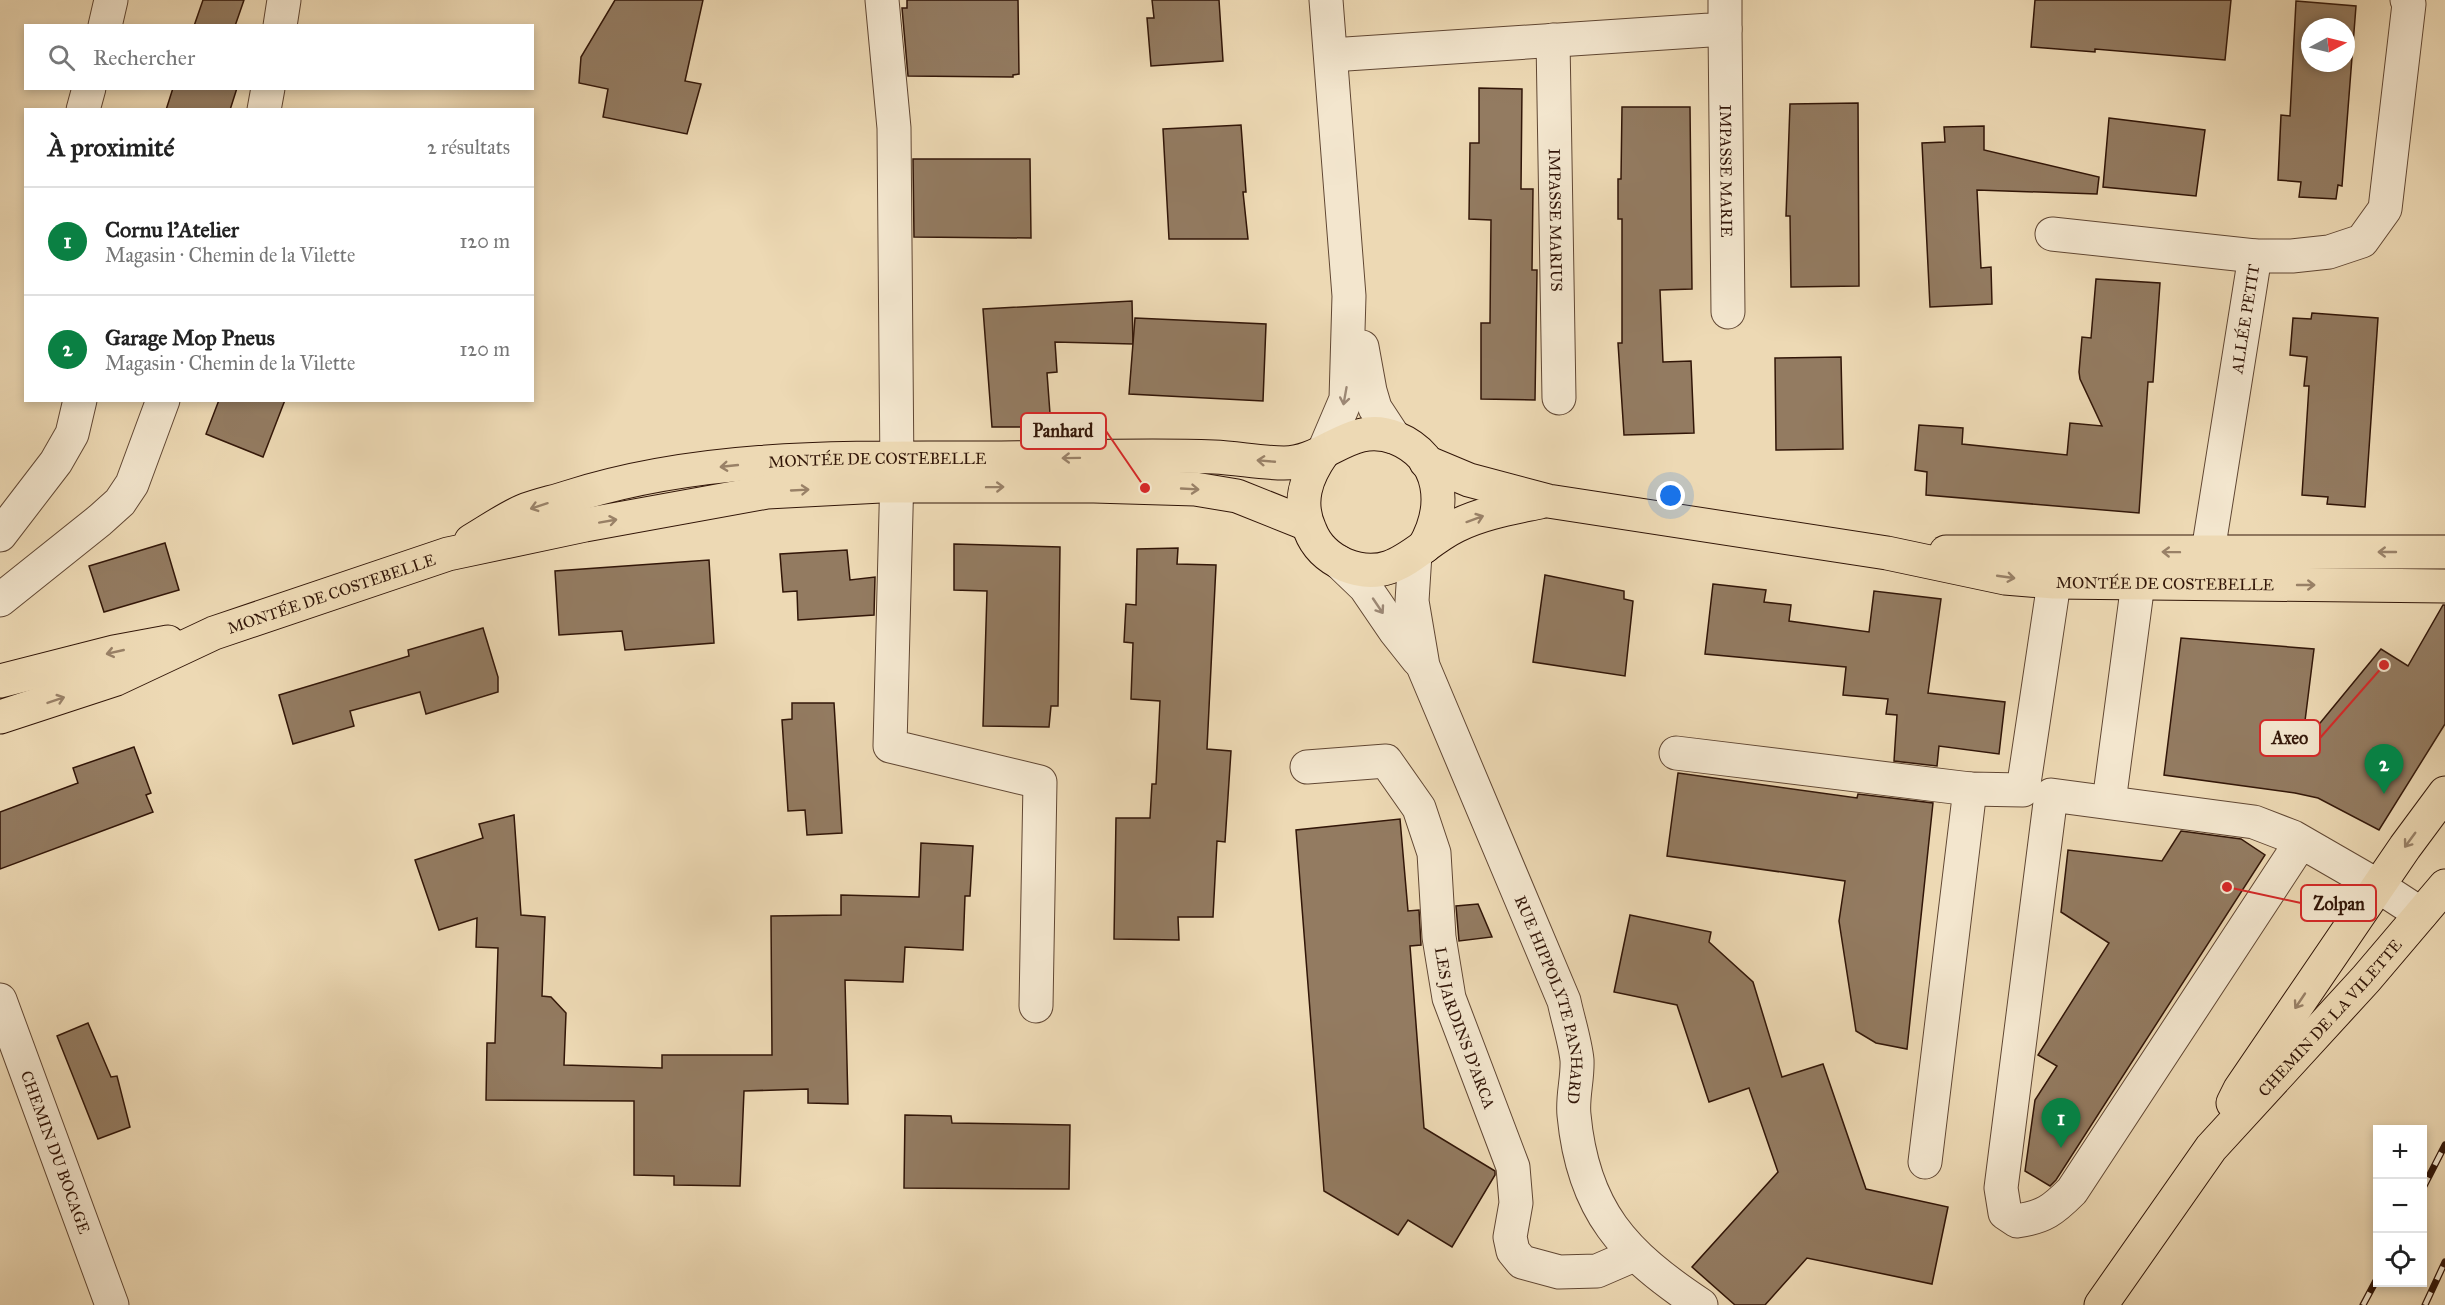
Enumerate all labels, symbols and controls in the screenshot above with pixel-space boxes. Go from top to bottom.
north arrow [2301,18,2355,72]
search box [24,24,534,90]
icon: search [45,41,78,74]
text: Rechercher [93,44,195,71]
street label: IMPASSE MARIE [1716,104,1737,238]
text: À proximité [48,131,174,163]
text: 2 résultats [427,135,510,159]
street label: IMPASSE MARIUS [1545,148,1567,292]
text: Cornu l'Atelier [105,216,239,243]
text: 1 [64,229,71,253]
text: 120 m [459,229,510,253]
text: Magasin · Chemin de la Vilette [105,243,355,267]
street label: ALLÉE PETIT [2227,263,2263,376]
text: Garage Mop Pneus [105,324,275,351]
text: 2 [63,337,72,361]
text: 120 m [459,337,510,361]
text: Magasin · Chemin de la Vilette [105,351,355,375]
one-way arrow [1339,386,1350,405]
callout: Panhard [1021,413,1106,449]
text: Panhard [1033,420,1094,442]
street label: MONTÉE DE COSTEBELLE [767,447,986,471]
one-way arrow [1062,452,1082,464]
one-way arrow [1256,455,1276,466]
one-way arrow [720,461,740,472]
one-way arrow [985,481,1005,493]
your location [1656,481,1685,510]
one-way arrow [1180,484,1200,495]
one-way arrow [790,485,810,496]
one-way arrow [530,501,549,512]
one-way arrow [1465,512,1484,523]
one-way arrow [598,515,617,526]
one-way arrow [2161,546,2181,558]
one-way arrow [2377,546,2397,558]
street label: MONTÉE DE COSTEBELLE [225,550,438,637]
street label: MONTÉE DE COSTEBELLE [2056,571,2274,594]
one-way arrow [1996,572,2016,583]
one-way arrow [2295,579,2315,591]
one-way arrow [1372,597,1384,614]
one-way arrow [106,647,125,659]
one-way arrow [46,693,65,704]
callout: Axeo [2260,720,2320,756]
text: Axeo [2271,727,2308,749]
pin: 2 [2364,744,2404,794]
one-way arrow [2404,832,2417,848]
callout: Zolpan [2301,885,2376,921]
street label: RUE HIPPOLYTE PANHARD [1511,892,1587,1105]
text: Zolpan [2313,893,2365,916]
street label: CHEMIN DE LA VILETTE [2254,935,2405,1100]
street label: LES JARDINS D'ARCA [1431,946,1500,1111]
one-way arrow [2294,992,2306,1008]
street label: CHEMIN DU BOCAGE [17,1068,94,1236]
pin: 1 [2042,1098,2080,1148]
map controls [2373,1125,2427,1287]
button: + [2373,1125,2427,1179]
button: − [2373,1179,2427,1233]
button: locate [2373,1233,2427,1287]

